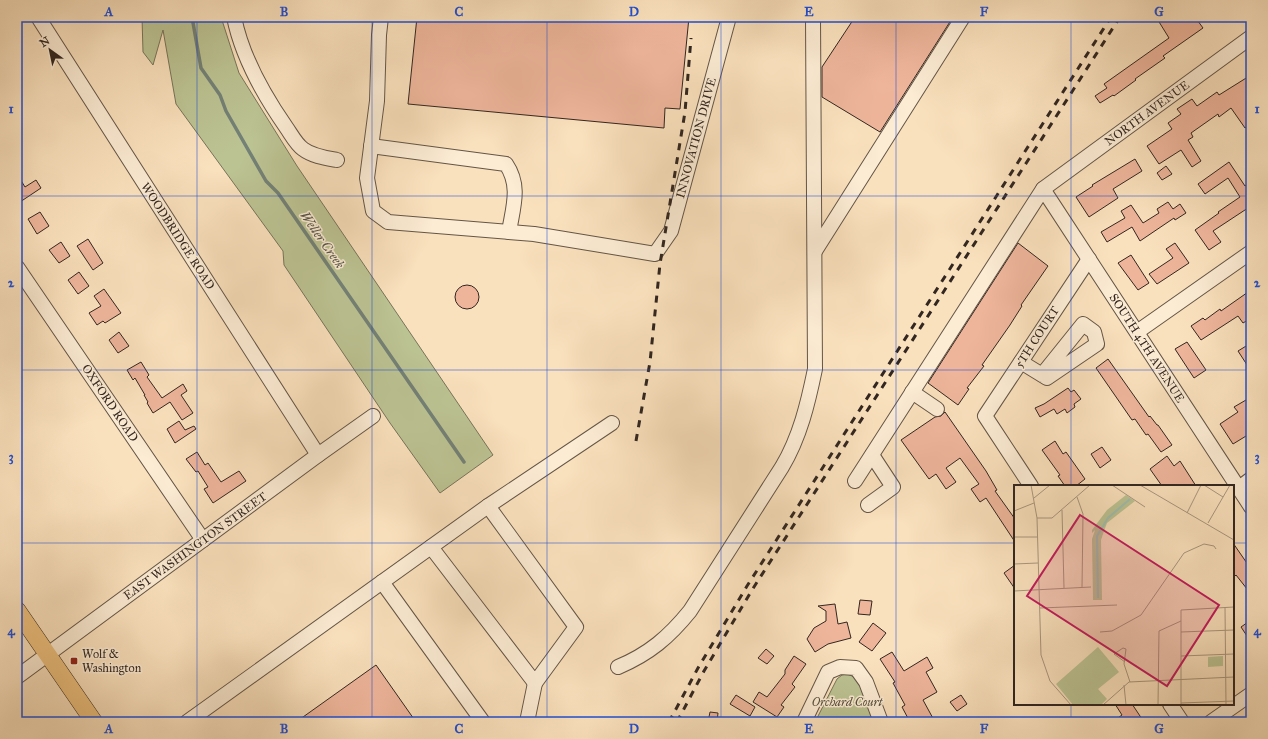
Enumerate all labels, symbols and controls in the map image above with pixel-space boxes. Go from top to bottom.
text: A [104,4,114,20]
text: B [280,4,289,20]
text: C [455,4,464,20]
text: D [629,4,639,20]
text: E [804,4,814,20]
text: F [980,4,989,20]
text: G [1154,4,1164,20]
north arrow [30,30,70,70]
text: N [37,34,53,50]
street label: INNOVATION DRIVE [673,76,719,200]
street label: NORTH AVENUE [1102,77,1192,148]
text: 1 [8,101,14,117]
text: 1 [1254,101,1260,117]
street label: WOODBRIDGE ROAD [138,180,218,292]
water label: Weller Creek [296,208,348,272]
text: 2 [8,275,15,291]
text: 2 [1254,275,1261,291]
street label: SOUTH 4TH AVENUE [1107,291,1188,405]
street label: 5TH COURT [1012,304,1062,370]
street label: OXFORD ROAD [79,362,141,444]
text: 3 [8,449,14,465]
text: 3 [1254,449,1260,465]
inset map [1014,485,1234,705]
street label: EAST WASHINGTON STREET [121,489,269,603]
text: 4 [7,623,15,639]
text: 4 [1253,623,1261,639]
place label: Wolf & Washington [82,647,142,676]
marker: Wolf & Washington [69,656,79,666]
park label: Orchard Court [812,695,884,709]
text: A [104,721,114,737]
text: B [280,721,289,737]
text: C [455,721,464,737]
text: D [629,721,639,737]
text: E [804,721,814,737]
text: F [980,721,989,737]
text: G [1154,721,1164,737]

